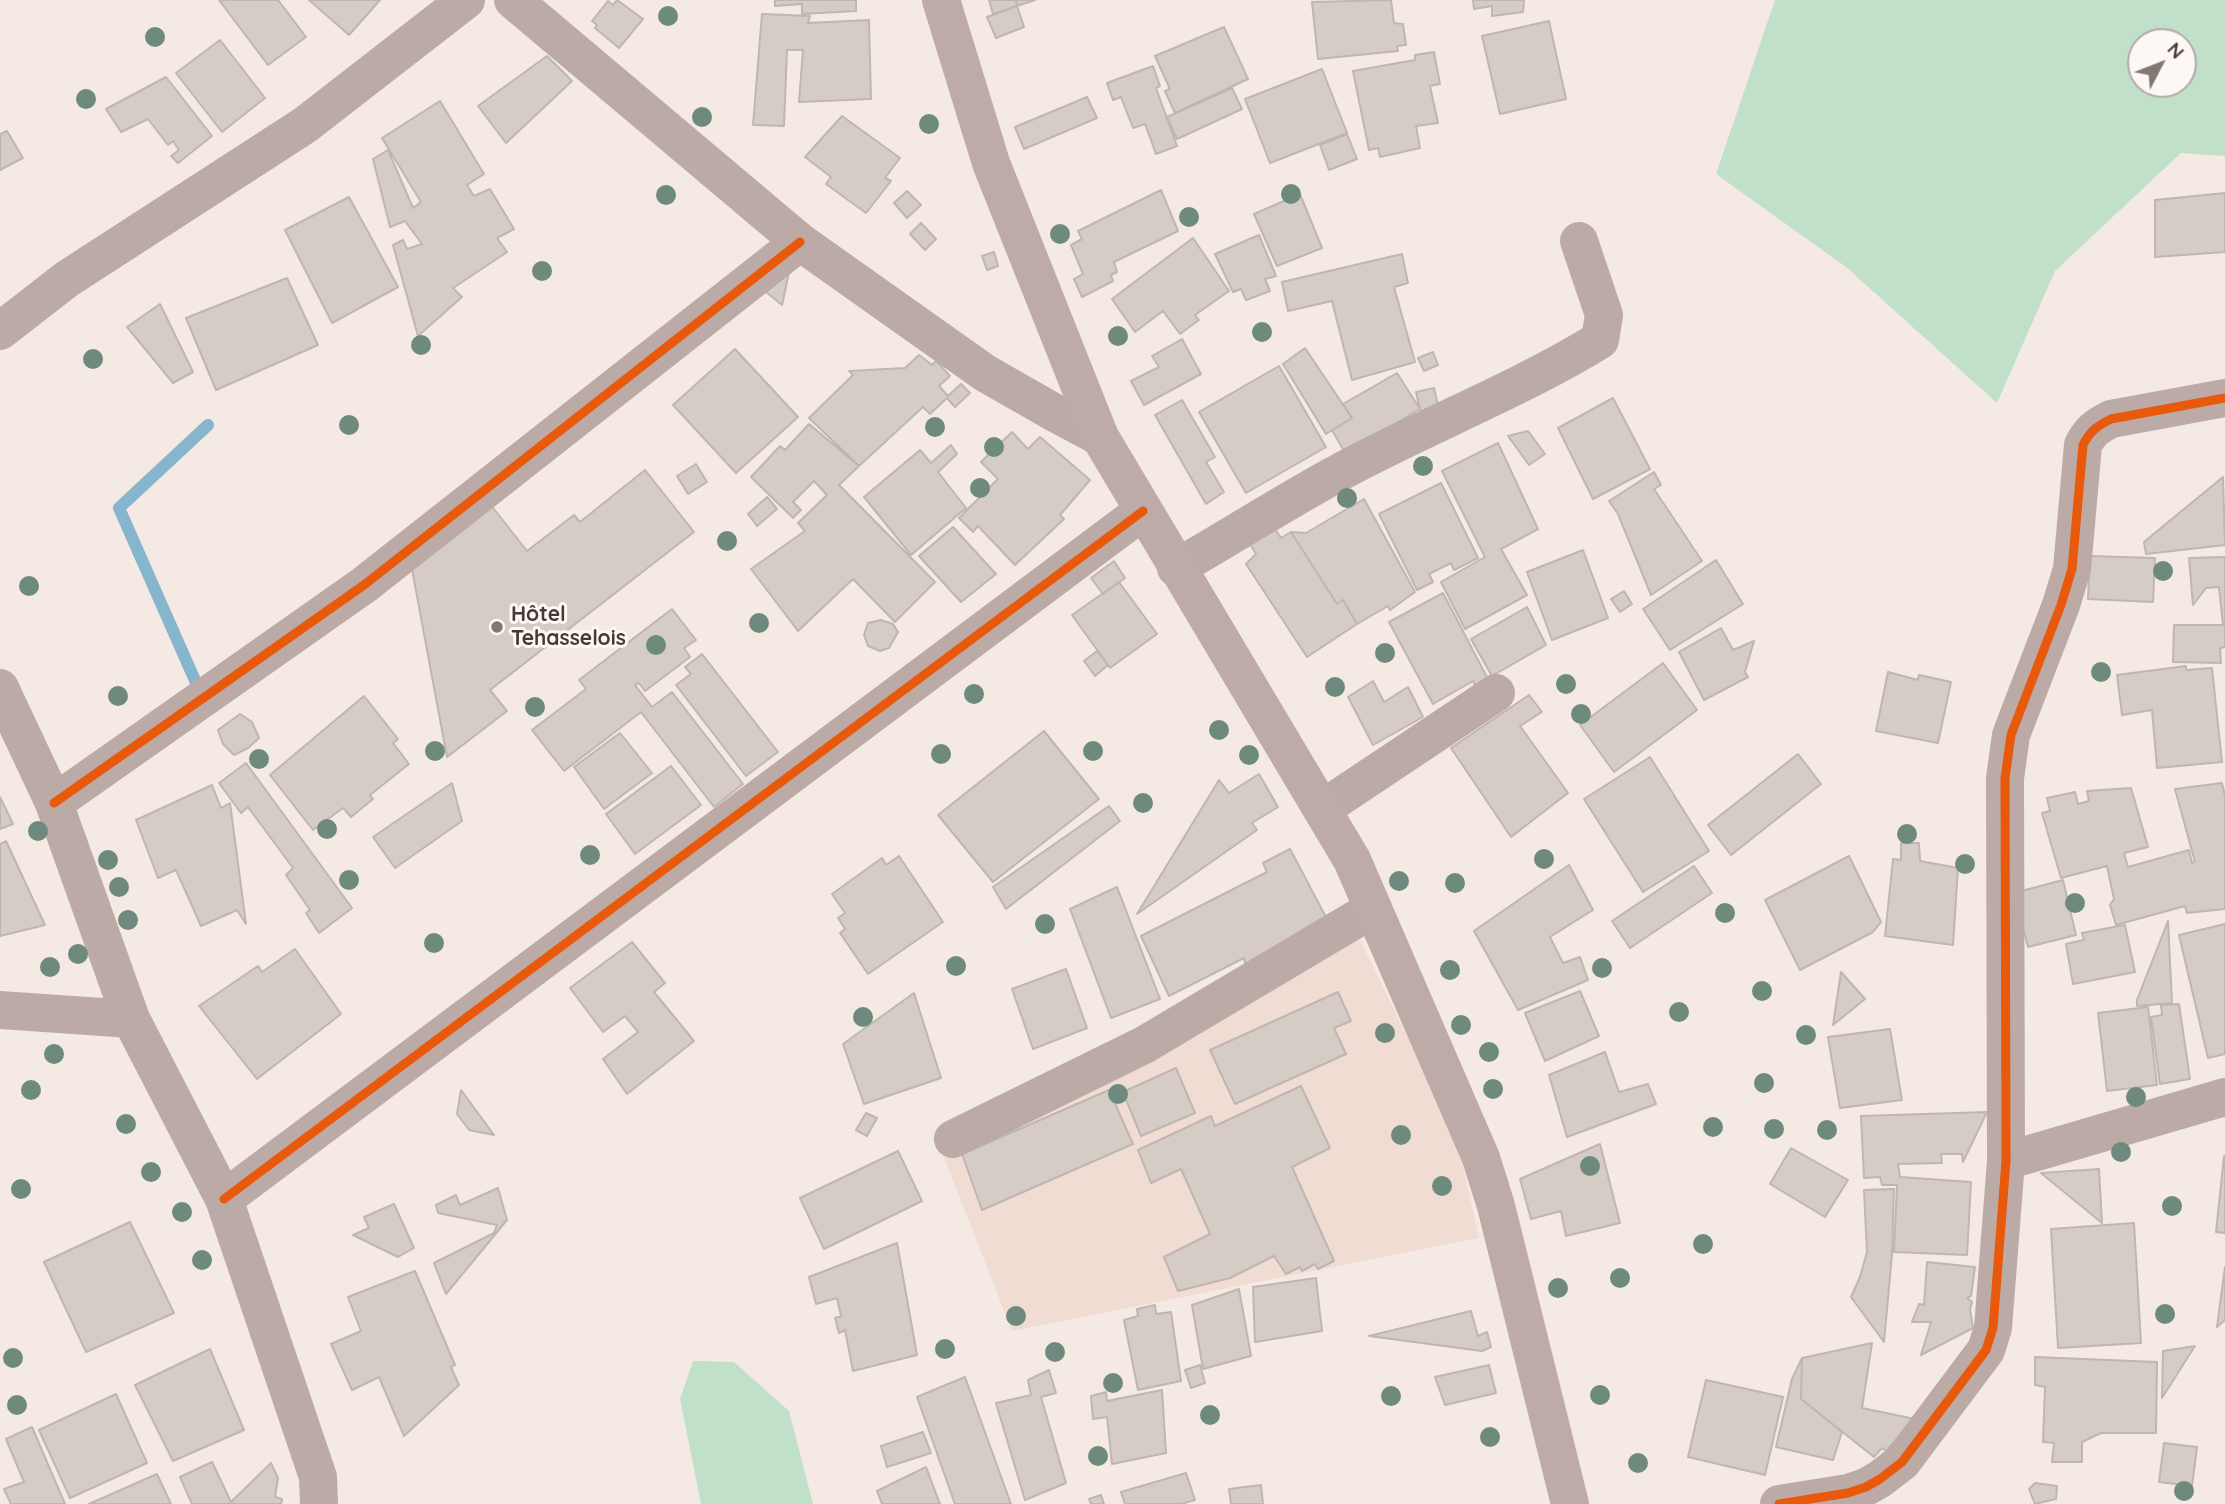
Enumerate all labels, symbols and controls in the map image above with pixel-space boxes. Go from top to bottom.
north arrow [2127,28,2197,98]
text: N [2163,37,2190,64]
place label: Hôtel Tehasselois [511,602,626,652]
marker: Hôtel Tehasselois [489,619,505,635]

